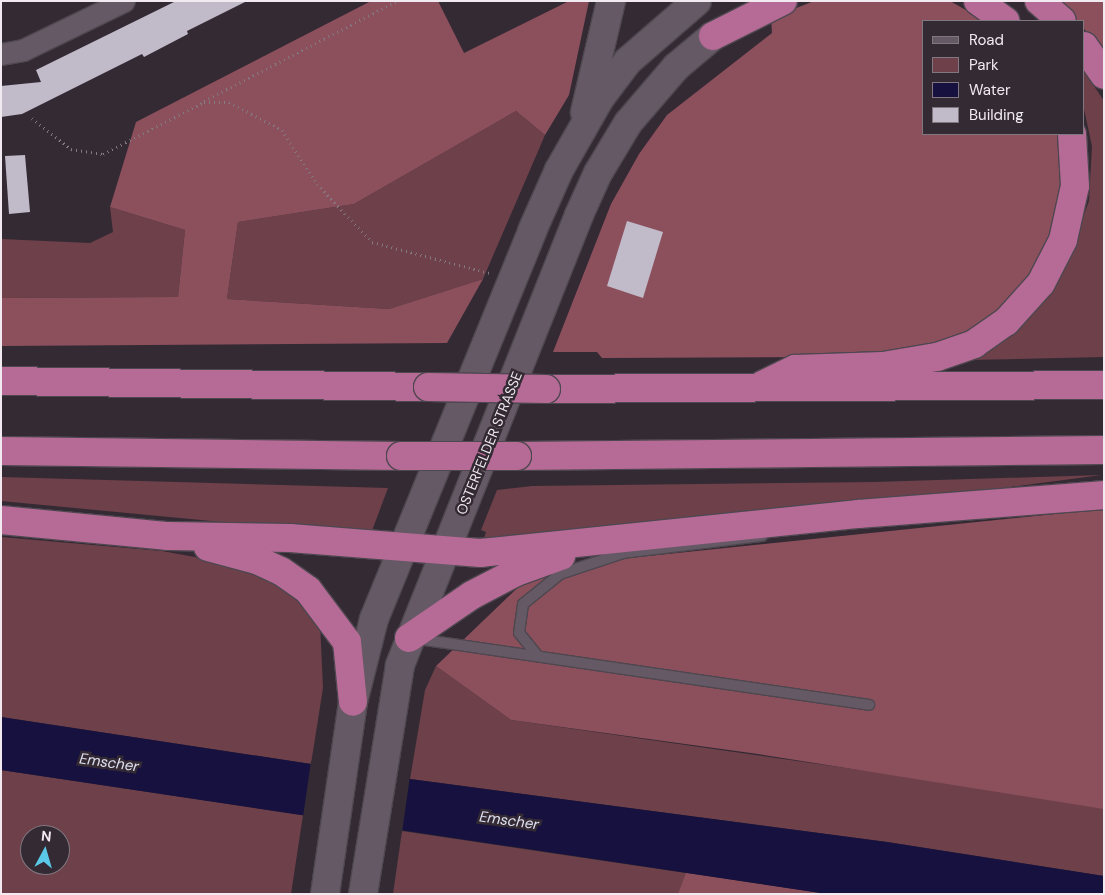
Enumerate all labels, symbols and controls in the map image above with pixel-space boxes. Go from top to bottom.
legend [922,20,1085,135]
text: Road [969,30,1004,50]
text: Park [969,55,999,75]
text: Water [969,80,1010,100]
text: Building [969,105,1024,125]
street label: OSTERFELDER STRASSE [453,369,525,517]
water label: Emscher [78,750,140,776]
water label: Emscher [478,808,540,834]
north arrow [20,825,70,875]
text: N [40,827,52,846]

